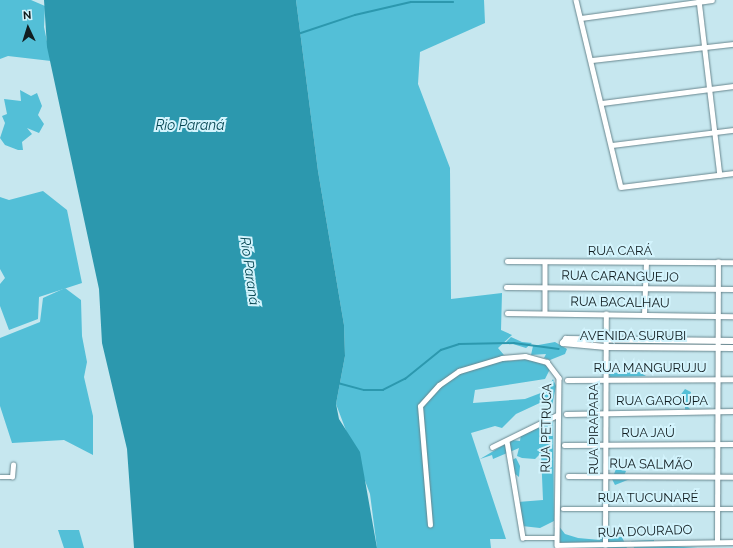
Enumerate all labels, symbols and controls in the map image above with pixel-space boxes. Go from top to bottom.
north arrow [8,8,48,48]
text: N [22,9,32,22]
water label: Rio Paraná [155,117,225,133]
water label: Río Paraná [237,236,263,306]
street label: RUA CARÁ [588,243,652,259]
street label: RUA CARANGUEJO [561,268,679,286]
street label: RUA BACALHAU [570,294,670,312]
street label: AVENIDA SURUBI [580,328,686,344]
street label: RUA MANGURUJU [593,360,707,376]
street label: RUA PETRUCA [538,383,556,473]
street label: RUA PIRAPARA [586,383,602,475]
street label: RUA GAROUPA [616,393,708,409]
street label: RUA JAÚ [621,425,675,441]
street label: RUA SALMÃO [609,456,693,474]
street label: RUA TUCUNARÉ [597,490,699,506]
street label: RUA DOURADO [597,523,693,541]

